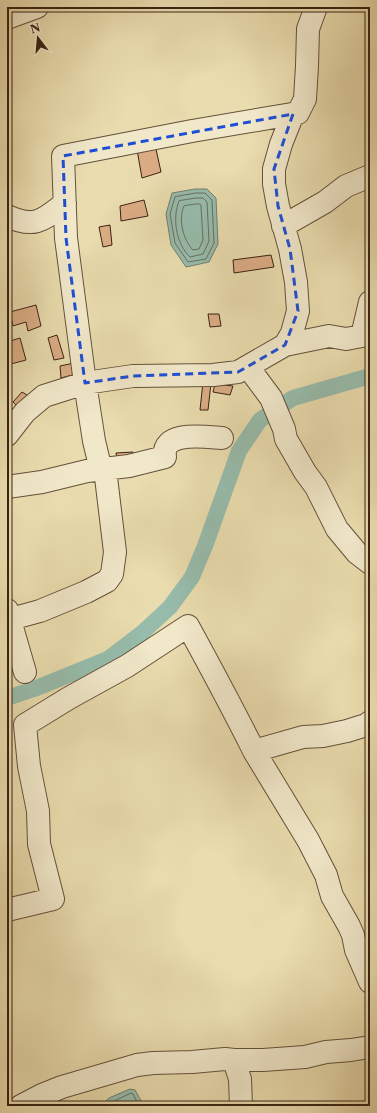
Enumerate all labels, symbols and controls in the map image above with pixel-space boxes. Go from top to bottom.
north arrow [18,18,58,58]
text: N [29,20,42,36]

